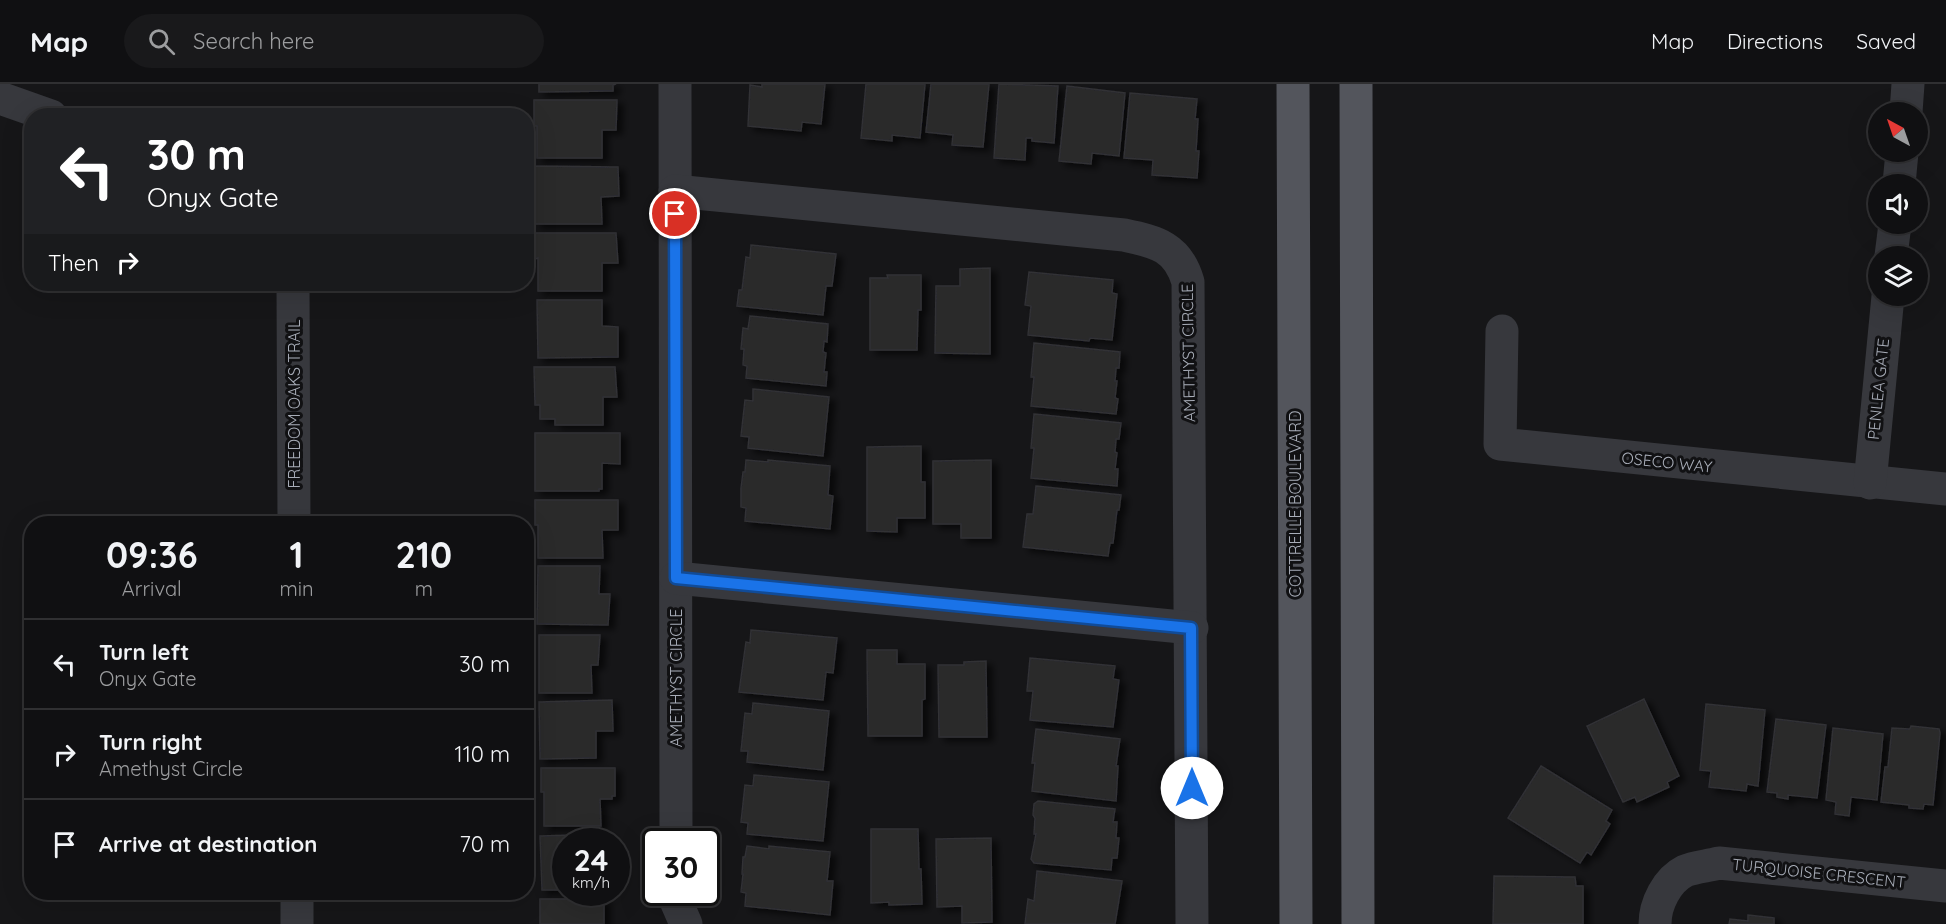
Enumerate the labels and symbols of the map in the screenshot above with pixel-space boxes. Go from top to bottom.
north arrow [1868,102,1928,162]
pin [649,188,700,239]
street label: AMETHYST CIRCLE [1177,284,1199,422]
street label: FREEDOM OAKS TRAIL [284,319,304,489]
street label: PENLEA GATE [1863,337,1893,441]
street label: COTTRELLE BOULEVARD [1285,411,1305,597]
street label: OSECO WAY [1621,447,1713,477]
street label: AMETHYST CIRCLE [666,609,686,747]
position arrow [1160,756,1224,820]
speed limit sign: 30 [642,828,720,906]
street label: TURQUOISE CRESCENT [1731,854,1907,892]

